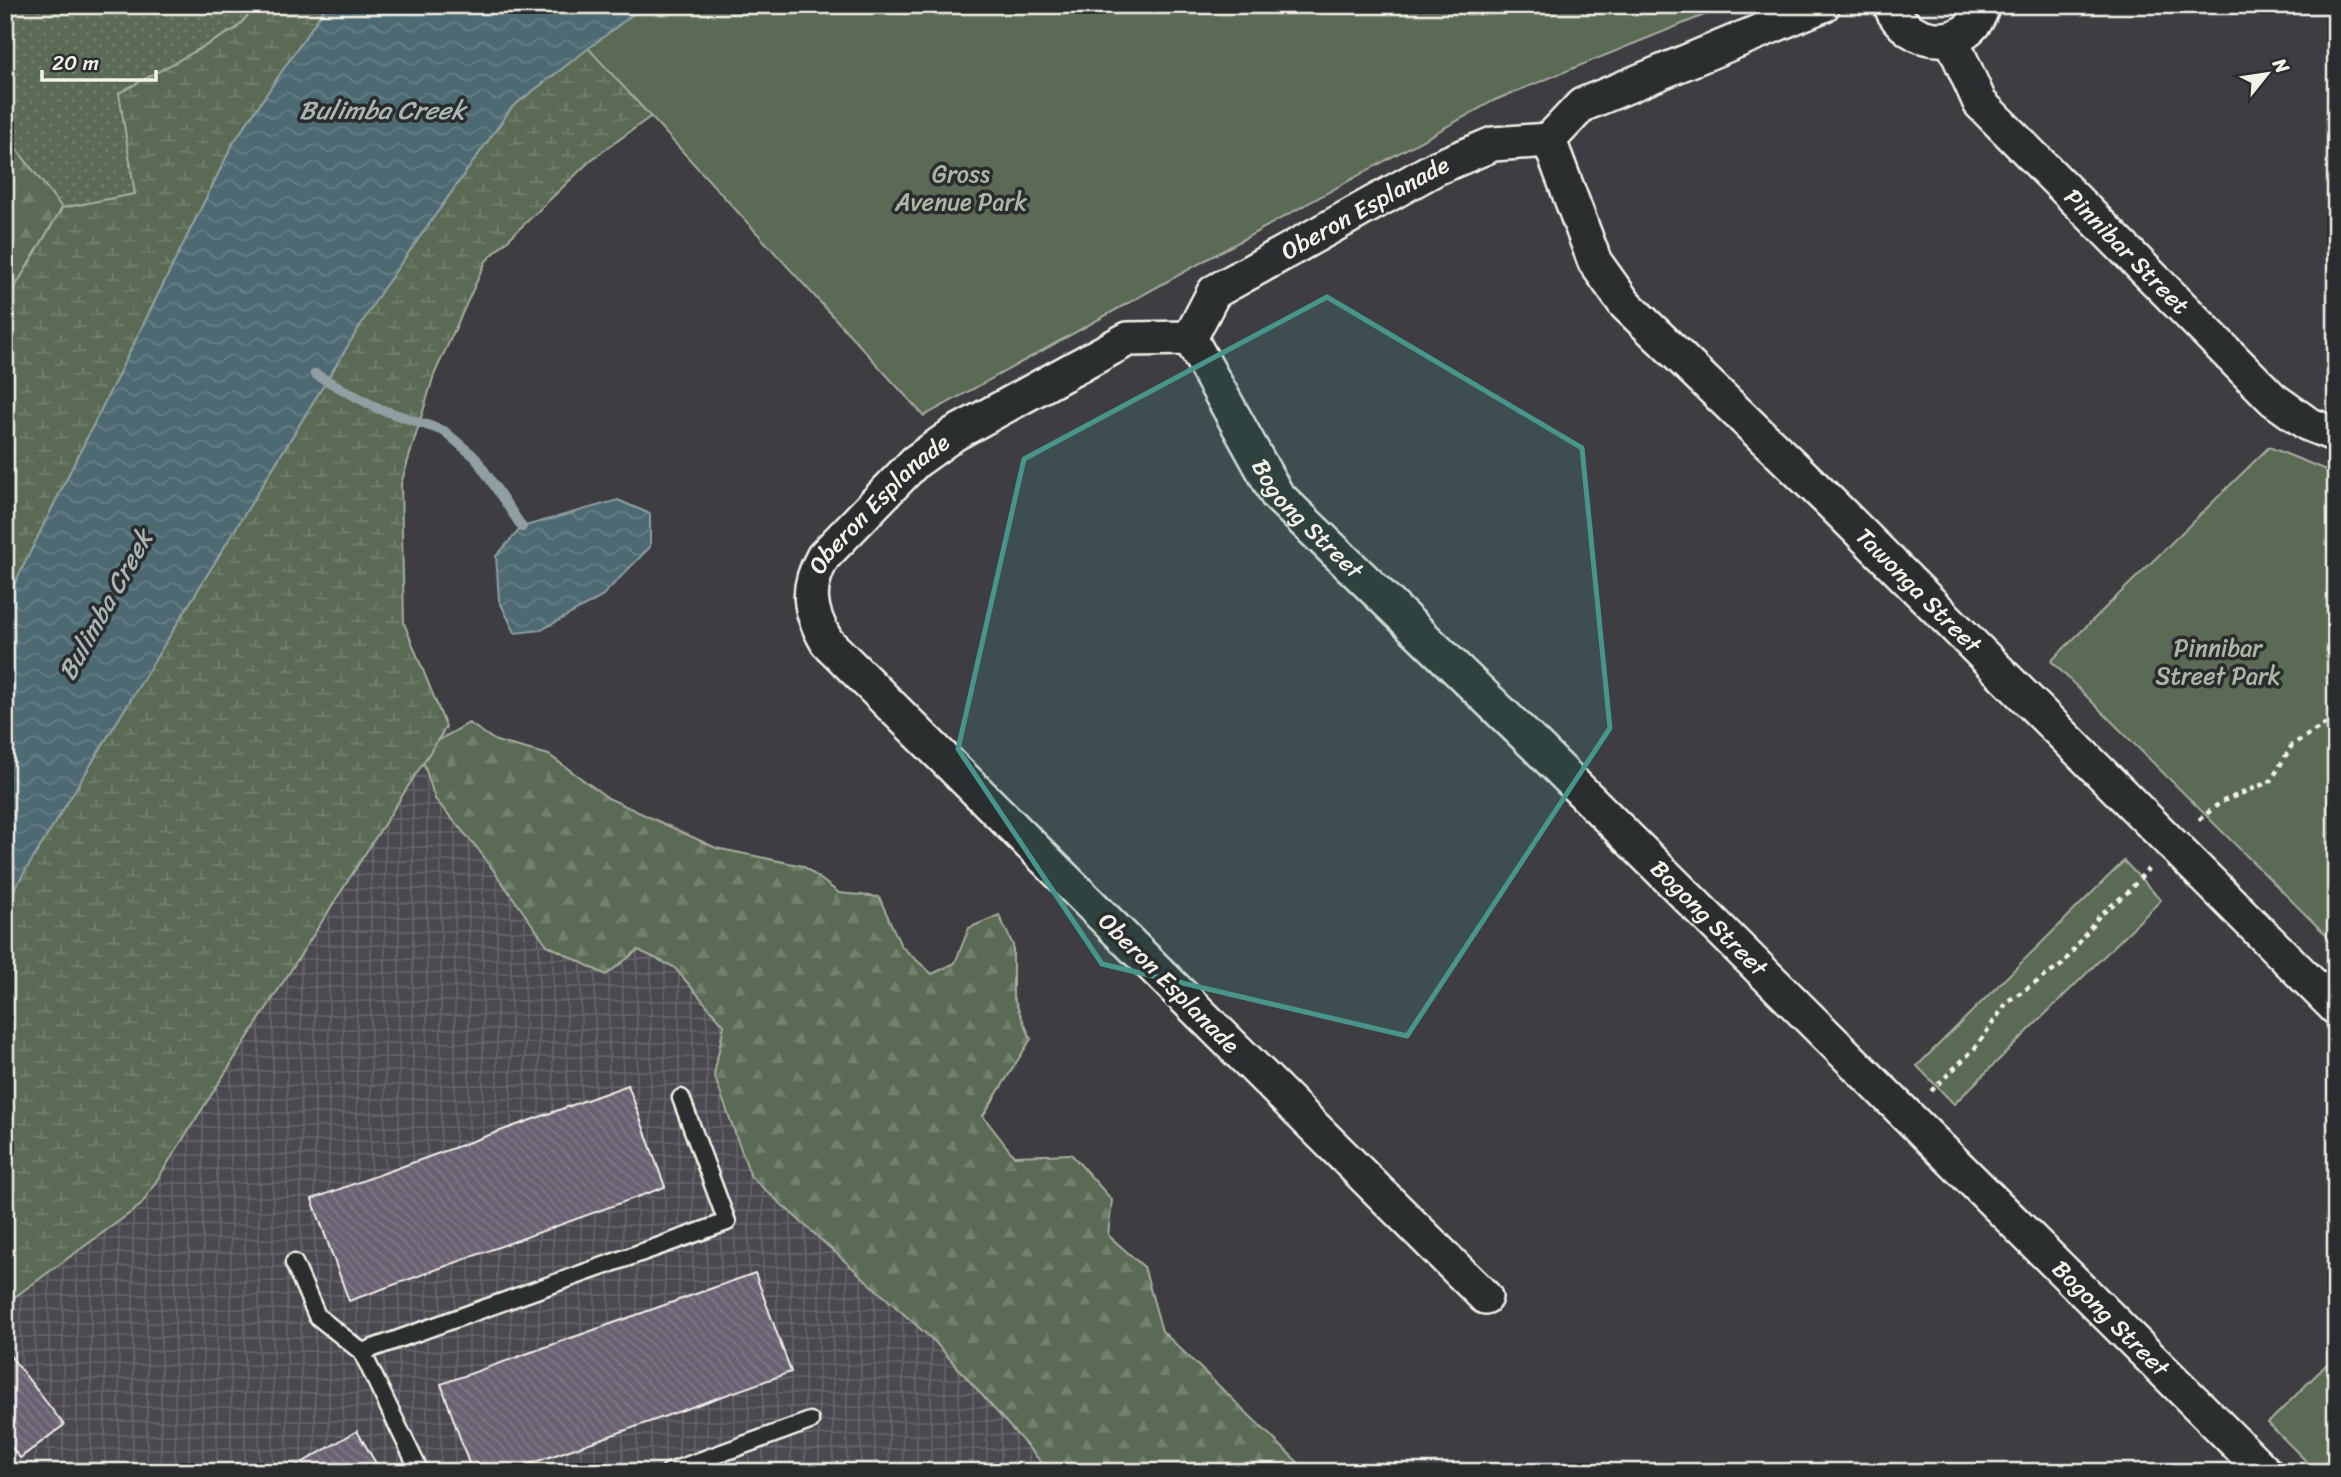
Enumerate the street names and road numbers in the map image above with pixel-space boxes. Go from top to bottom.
street label: Oberon Esplanade [1273,144,1456,272]
street label: Pinnibar Street [2054,178,2200,325]
street label: Oberon Esplanade [797,422,959,581]
street label: Bogong Street [1240,451,1374,590]
street label: Tawonga Street [1845,517,1993,665]
street label: Bogong Street [1640,849,1779,988]
street label: Oberon Esplanade [1088,902,1250,1064]
street label: Bogong Street [2042,1249,2180,1388]

